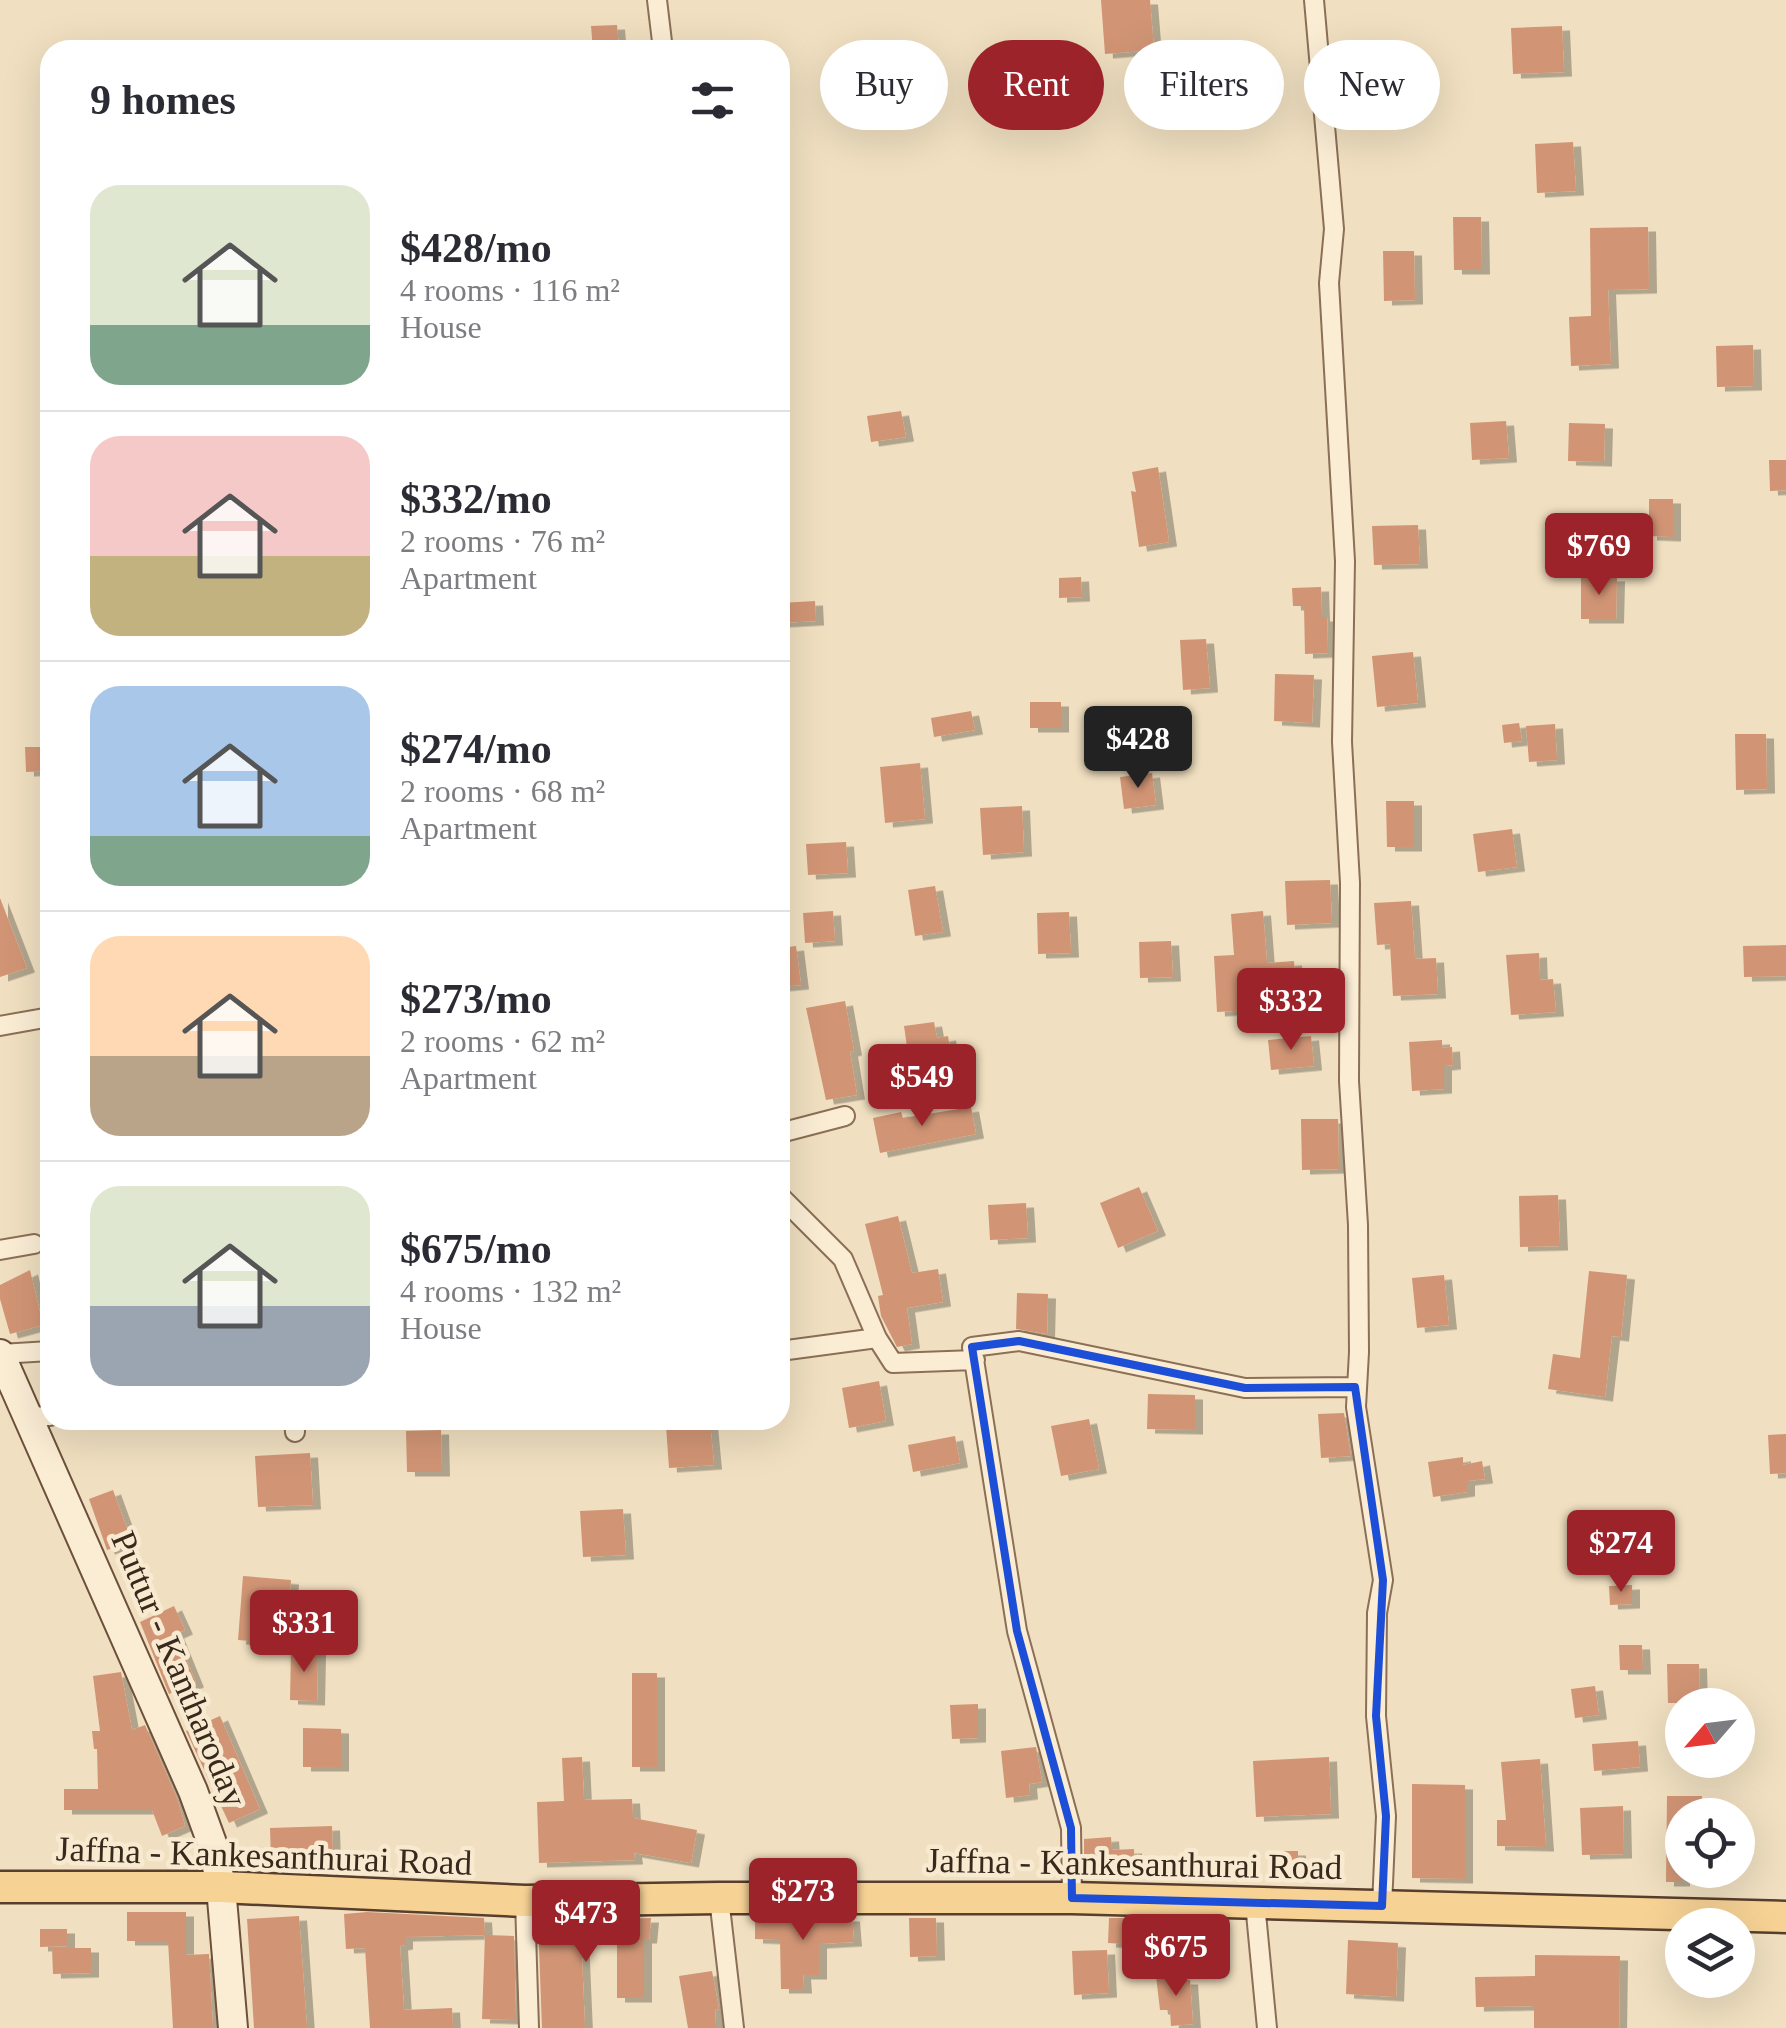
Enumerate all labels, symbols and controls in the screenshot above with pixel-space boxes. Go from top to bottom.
chip: Buy [820,40,948,130]
chip: Rent [968,40,1104,130]
chip: Filters [1124,40,1284,130]
chip: New [1304,40,1440,130]
icon: filters [685,73,740,128]
text: 9 homes [90,77,236,123]
icon: home [170,225,290,345]
text: $428/mo [400,225,552,271]
text: 4 rooms · 116 m² [400,272,620,308]
text: House [400,309,482,345]
icon: home [170,476,290,596]
text: $332/mo [400,476,552,522]
pin: $769 [1540,513,1658,598]
text: 2 rooms · 76 m² [400,523,605,559]
text: $769 [1567,527,1631,563]
text: Apartment [400,560,537,596]
pin: $428 [1079,706,1197,791]
text: $428 [1106,720,1170,756]
icon: home [170,726,290,846]
text: $274/mo [400,726,552,772]
text: 2 rooms · 68 m² [400,773,605,809]
text: Apartment [400,810,537,846]
pin: $332 [1232,968,1350,1053]
icon: home [170,976,290,1096]
text: $273/mo [400,976,552,1022]
text: $332 [1259,982,1323,1018]
text: 2 rooms · 62 m² [400,1023,605,1059]
pin: $549 [863,1044,981,1129]
text: $549 [890,1058,954,1094]
text: Apartment [400,1060,537,1096]
icon: home [170,1226,290,1346]
text: $675/mo [400,1226,552,1272]
text: 4 rooms · 132 m² [400,1273,621,1309]
text: House [400,1310,482,1346]
pin: $274 [1562,1510,1680,1595]
text: $274 [1589,1524,1653,1560]
street label: Puttur - Kantharoday [103,1525,255,1813]
pin: $331 [245,1590,363,1675]
text: $331 [272,1604,336,1640]
north arrow [1665,1688,1755,1778]
map controls [1665,1688,1755,1998]
button: locate [1665,1798,1755,1888]
street label: Jaffna - Kankesanthurai Road [55,1829,473,1883]
street label: Jaffna - Kankesanthurai Road [926,1841,1343,1887]
pin: $273 [744,1858,862,1943]
text: $273 [771,1872,835,1908]
pin: $473 [527,1880,645,1965]
text: $473 [554,1894,618,1930]
button: layers [1665,1908,1755,1998]
pin: $675 [1117,1914,1235,1999]
text: $675 [1144,1928,1208,1964]

